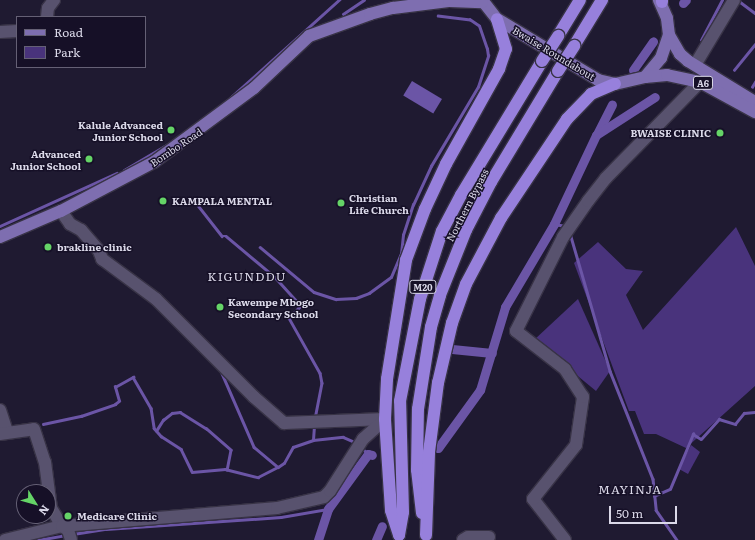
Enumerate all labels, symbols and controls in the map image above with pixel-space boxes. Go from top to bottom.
legend [16,16,146,68]
text: Road [54,23,83,41]
street label: Bwaise Roundabout [511,24,597,82]
text: Park [54,43,80,61]
road number: A6 [692,76,714,90]
place label: Kalule Advanced Junior School [78,118,163,142]
street label: Bombo Road [148,125,204,169]
marker: Kalule Advanced Junior School [166,125,176,135]
place label: BWAISE CLINIC [630,127,711,139]
marker: BWAISE CLINIC [714,127,726,139]
place label: Advanced Junior School [10,147,81,170]
marker: Advanced Junior School [84,154,94,164]
street label: Northern Bypass [443,167,491,243]
place label: Christian Life Church [349,191,409,214]
marker: KAMPALA MENTAL [157,195,169,207]
place label: KAMPALA MENTAL [172,195,272,207]
marker: Christian Life Church [336,198,346,208]
marker: brakline clinic [42,241,54,253]
place label: brakline clinic [57,241,132,253]
district label: KIGUNDDU [208,270,286,284]
road number: M20 [409,280,437,294]
place label: Kawempe Mbogo Secondary School [228,295,318,318]
marker: Kawempe Mbogo Secondary School [215,302,225,312]
district label: MAYINJA [598,483,662,497]
north arrow [16,484,56,524]
scale bar [611,498,679,524]
text: N [36,502,54,519]
text: 50 m [616,504,643,522]
marker: Medicare Clinic [62,510,74,522]
place label: Medicare Clinic [77,510,157,522]

